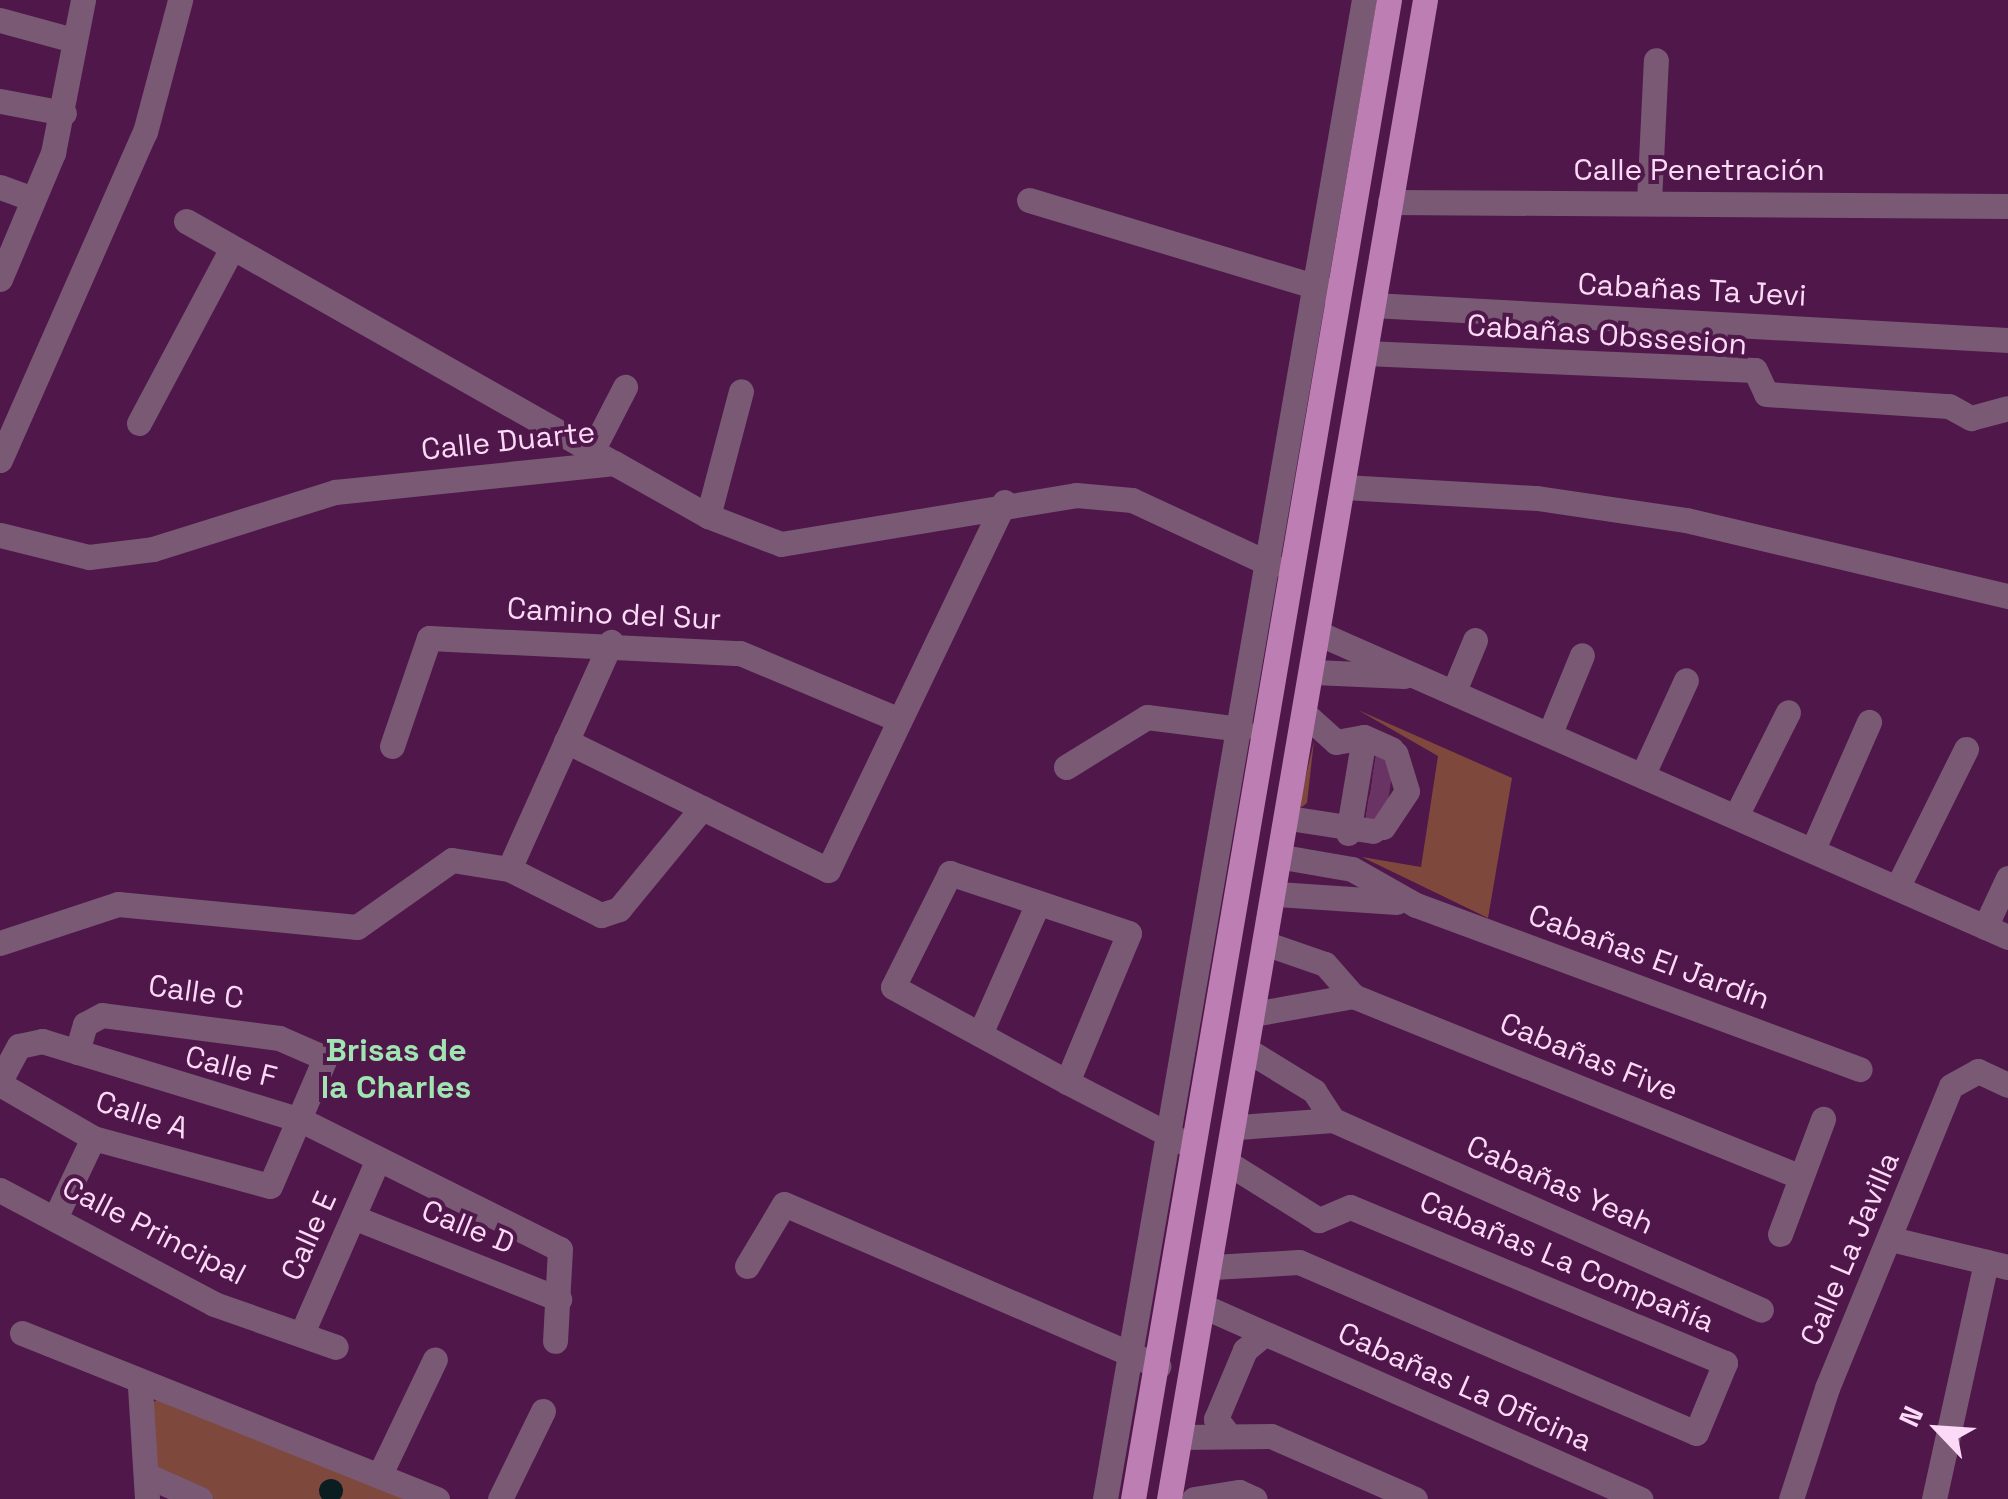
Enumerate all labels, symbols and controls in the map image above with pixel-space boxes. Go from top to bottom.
street label: Calle Penetración [1573,152,1825,188]
street label: Cabañas Ta Jevi [1576,266,1808,314]
street label: Cabañas Obssesion [1466,307,1748,363]
street label: Calle Duarte [419,414,597,468]
street label: Camino del Sur [506,590,722,638]
street label: Cabañas El Jardín [1523,897,1775,1017]
street label: Calle C [146,967,246,1017]
street label: Cabañas Five [1495,1005,1683,1109]
district label: Brisas de la Charles [321,1032,471,1107]
street label: Calle F [182,1038,280,1096]
street label: Calle A [91,1083,193,1147]
street label: Cabañas Yeah [1461,1128,1659,1242]
street label: Calle La Javilla [1793,1147,1907,1351]
street label: Calle Principal [56,1169,252,1293]
street label: Cabañas La Compañía [1414,1184,1720,1340]
street label: Calle E [274,1186,344,1286]
street label: Calle D [416,1192,520,1262]
street label: Cabañas La Oficina [1332,1315,1598,1459]
north arrow [1888,1379,1988,1479]
text: N [1891,1400,1931,1432]

